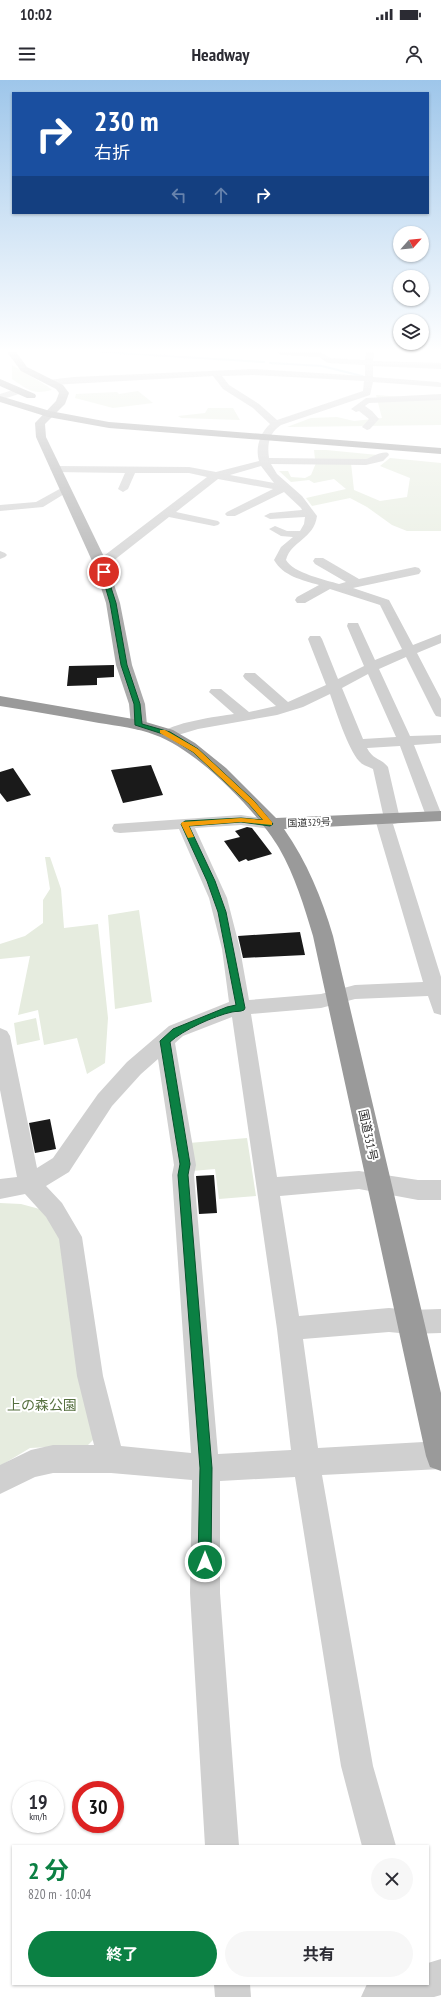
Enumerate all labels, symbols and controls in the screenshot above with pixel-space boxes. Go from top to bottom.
text: 10:02 [20,5,52,24]
icon: menu [16,43,38,65]
text: Headway [191,43,250,66]
icon: person [403,43,425,65]
text: 230 m [94,102,158,139]
icon: right [28,108,80,160]
text: 右折 [94,141,130,164]
icon: left [168,184,190,206]
icon: ahead [210,184,232,206]
icon: right [252,184,274,206]
north arrow [393,226,429,262]
map controls [393,226,429,350]
button: search [393,270,429,306]
button: layers [393,314,429,350]
pin [87,555,121,589]
icon: arrive [93,561,115,583]
street label: 国道329号 [287,815,331,830]
street label: 国道331号 [356,1108,381,1162]
park label: 上の森公園 [7,1396,77,1414]
position arrow [184,1541,226,1583]
speed limit sign: 30 [72,1781,124,1833]
text: 19 [28,1789,48,1815]
text: km/h [29,1810,47,1823]
text: 2 分 [28,1855,68,1886]
button: close [371,1858,413,1900]
text: 820 m · 10:04 [28,1886,91,1903]
button: 終了 [28,1931,217,1977]
button: 共有 [225,1931,413,1977]

